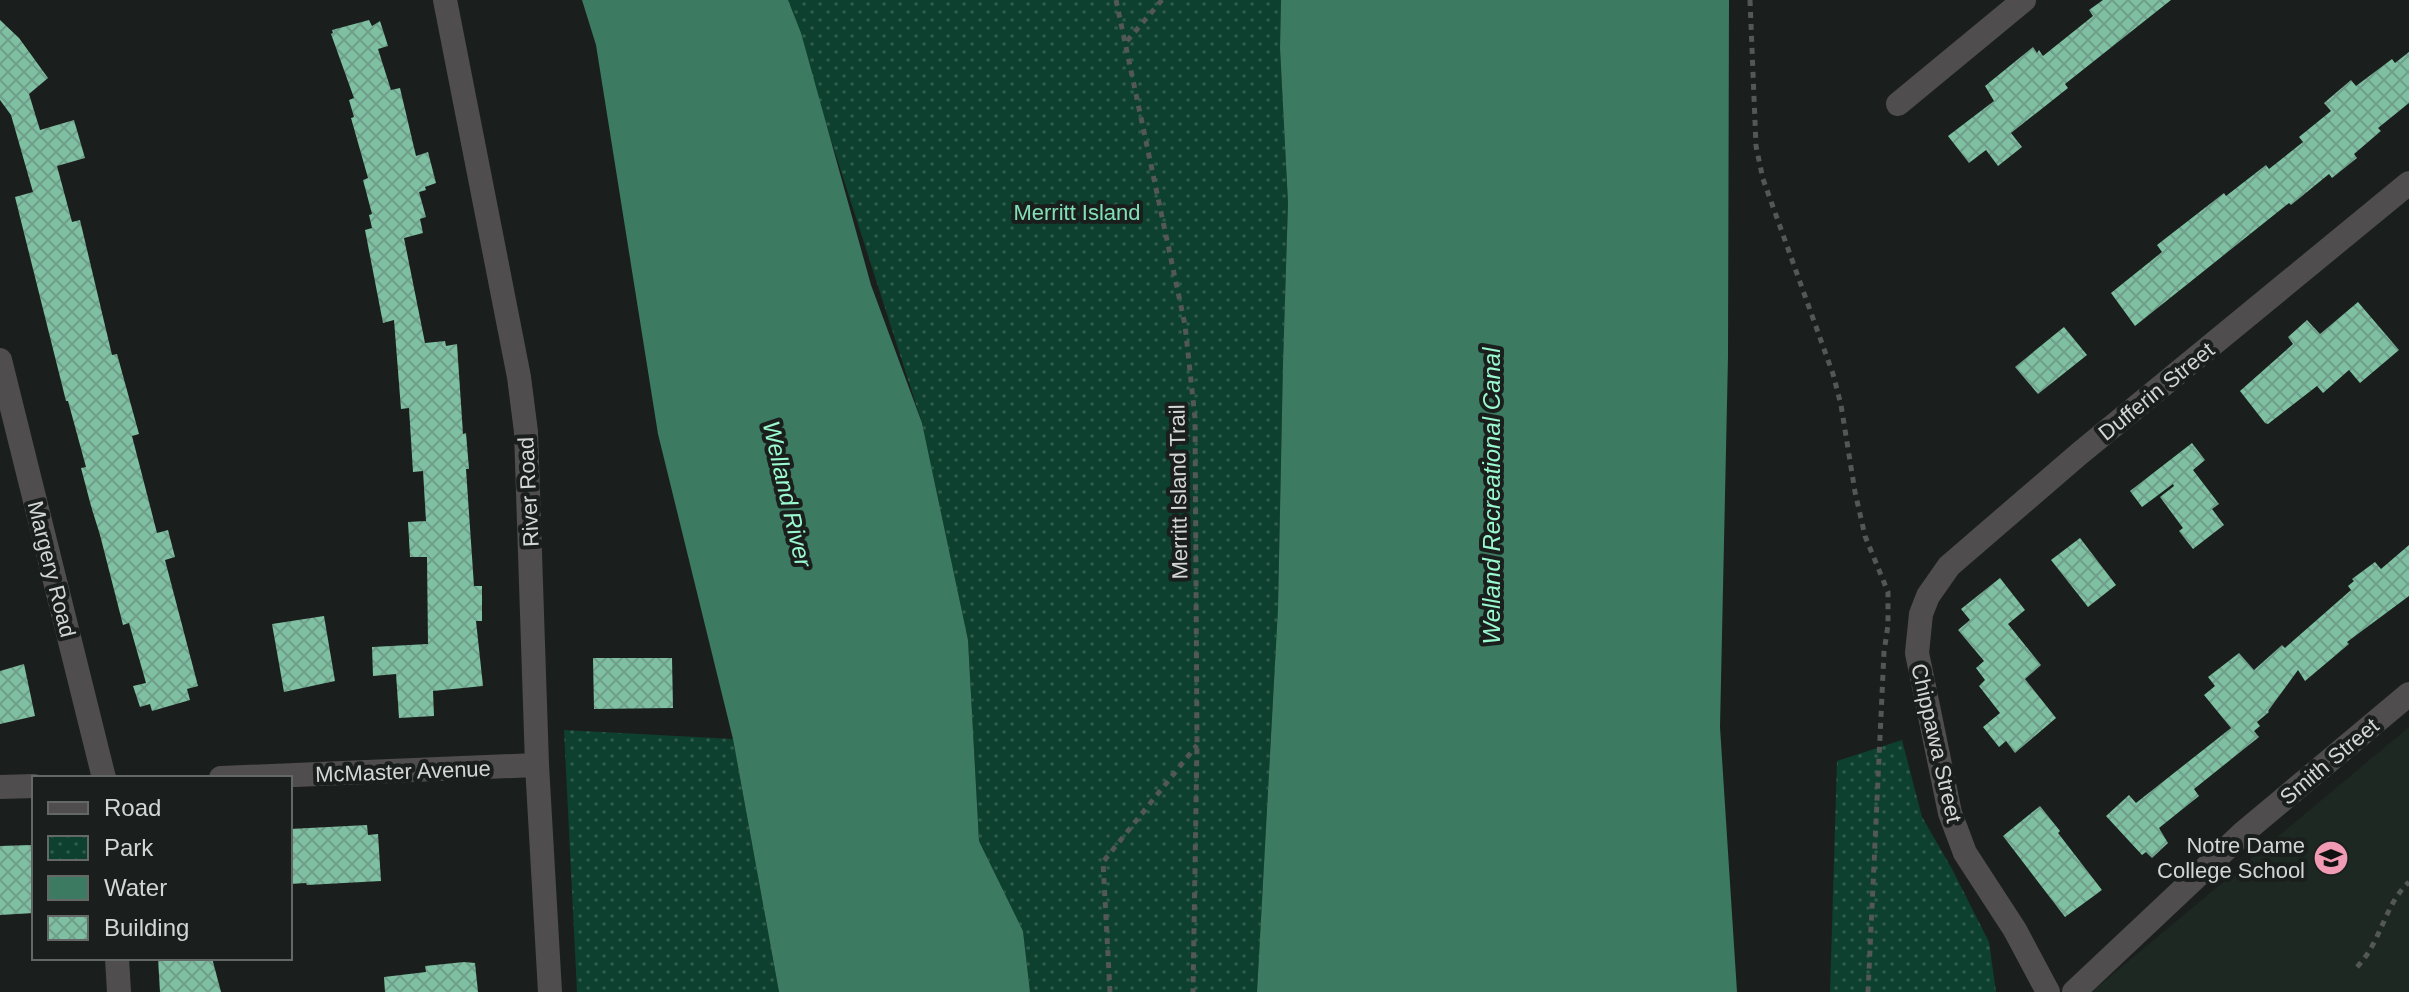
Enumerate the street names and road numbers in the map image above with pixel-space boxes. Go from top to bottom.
street label: Dufferin Street [2093,337,2219,446]
street label: Merritt Island Trail [1164,404,1193,580]
street label: River Road [513,436,544,548]
street label: Margery Road [23,498,81,640]
street label: Chippawa Street [1906,661,1967,825]
street label: Smith Street [2275,713,2384,810]
street label: McMaster Avenue [315,756,491,787]

